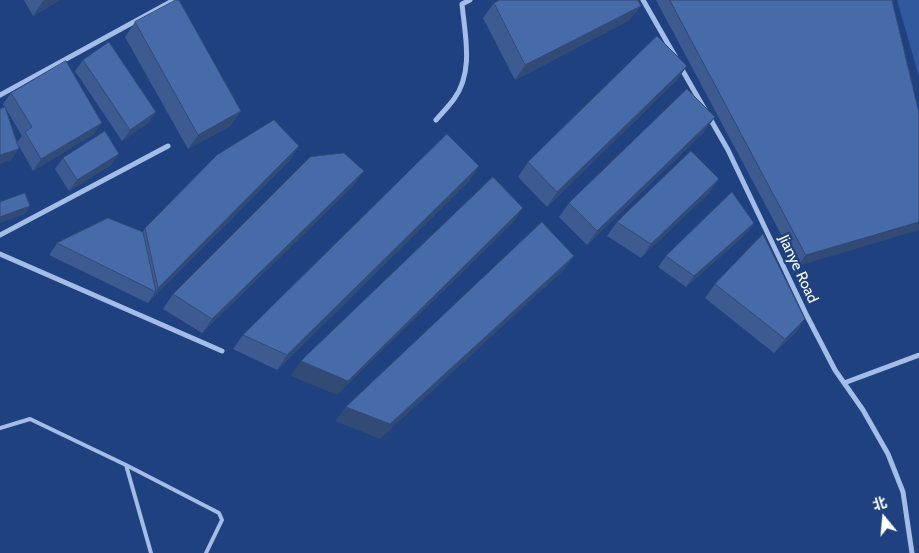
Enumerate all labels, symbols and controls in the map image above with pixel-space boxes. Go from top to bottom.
street label: Jianye Road [774,232,822,306]
north arrow [859,493,909,543]
text: 北 [870,493,889,514]

